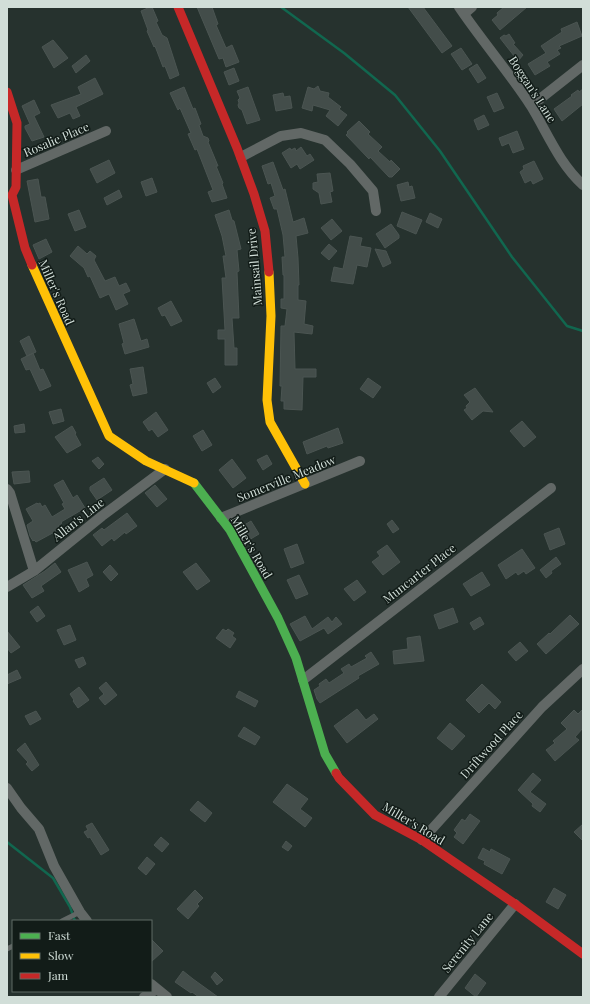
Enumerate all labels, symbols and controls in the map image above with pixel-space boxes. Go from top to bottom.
street label: Boggan's Lane [505,53,561,125]
street label: Rosalie Place [21,118,91,160]
street label: Mainsail Drive [243,228,265,306]
street label: Miller's Road [35,257,79,327]
street label: Somerville Meadow [234,451,339,505]
street label: Allan's Line [48,494,107,545]
street label: Miller's Road [228,513,276,581]
street label: Muncarter Place [379,540,459,606]
street label: Driftwood Place [456,707,526,781]
street label: Miller's Road [380,798,448,848]
street label: Serenity Lane [438,908,496,976]
legend [12,920,152,992]
text: Fast [48,927,71,943]
text: Slow [48,947,74,963]
text: Jam [47,967,69,983]

